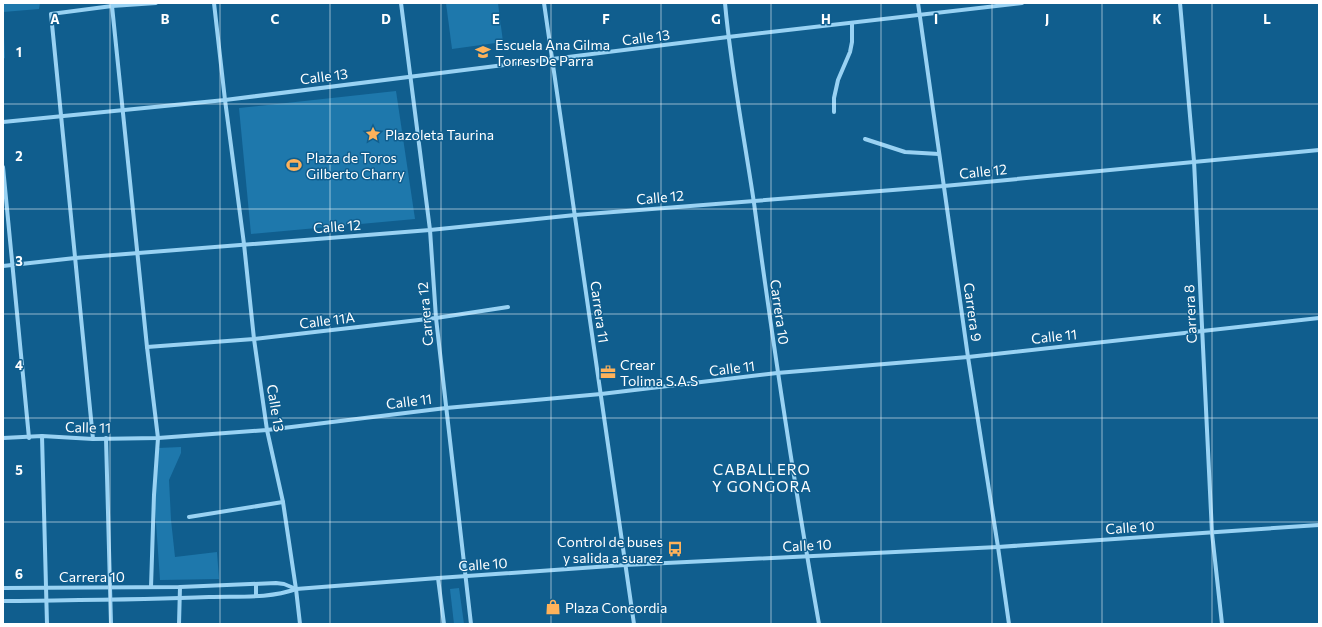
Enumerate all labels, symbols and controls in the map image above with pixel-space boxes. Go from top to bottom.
text: A [50,11,60,27]
text: B [161,11,170,27]
text: C [271,11,280,27]
text: D [381,11,391,27]
text: E [492,11,500,27]
text: F [602,11,610,27]
text: G [711,11,721,27]
text: H [821,11,831,27]
text: I [934,11,938,27]
text: J [1045,11,1049,27]
text: K [1152,11,1162,27]
text: L [1263,11,1271,27]
street label: Calle 13 [621,26,671,48]
place label: Escuela Ana Gilma Torres De Parra [495,36,610,69]
school or university icon: Escuela Ana Gilma Torres De Parra [474,43,492,61]
text: 1 [16,44,22,60]
street label: Calle 13 [299,65,349,87]
place icon: Plazoleta Taurina [364,125,382,143]
place label: Plazoleta Taurina [385,126,494,143]
text: 2 [15,148,23,164]
place label: Plaza de Toros Gilberto Charry [306,149,405,182]
sports icon: Plaza de Toros Gilberto Charry [285,156,303,174]
street label: Calle 12 [958,160,1008,182]
street label: Calle 12 [635,186,685,208]
street label: Calle 12 [313,216,362,236]
text: 3 [15,253,23,269]
street label: Carrera 10 [767,278,793,346]
street label: Carrera 11 [587,280,613,344]
street label: Carrera 12 [414,281,436,347]
street label: Carrera 9 [960,282,986,342]
street label: Carrera 8 [1180,284,1200,344]
street label: Calle 11A [298,308,356,332]
street label: Calle 11 [1030,325,1078,347]
place label: Crear Tolima S.A.S [620,356,698,389]
text: 4 [15,357,23,373]
street label: Calle 11 [708,357,756,379]
office icon: Crear Tolima S.A.S [599,363,617,381]
street label: Calle 13 [264,383,288,433]
street label: Calle 11 [385,390,433,412]
street label: Calle 11 [65,418,111,436]
district label: CABALLERO Y GONGORA [712,460,812,495]
text: 5 [15,462,23,478]
street label: Calle 10 [1105,517,1155,537]
place label: Control de buses y salida a suarez [557,533,663,566]
street label: Calle 10 [782,535,832,555]
bus stop icon: Control de buses y salida a suarez [666,540,684,558]
street label: Calle 10 [458,554,508,574]
text: 6 [15,566,23,582]
street label: Carrera 10 [59,568,125,585]
shop icon: Plaza Concordia [544,598,562,616]
place label: Plaza Concordia [565,599,667,616]

